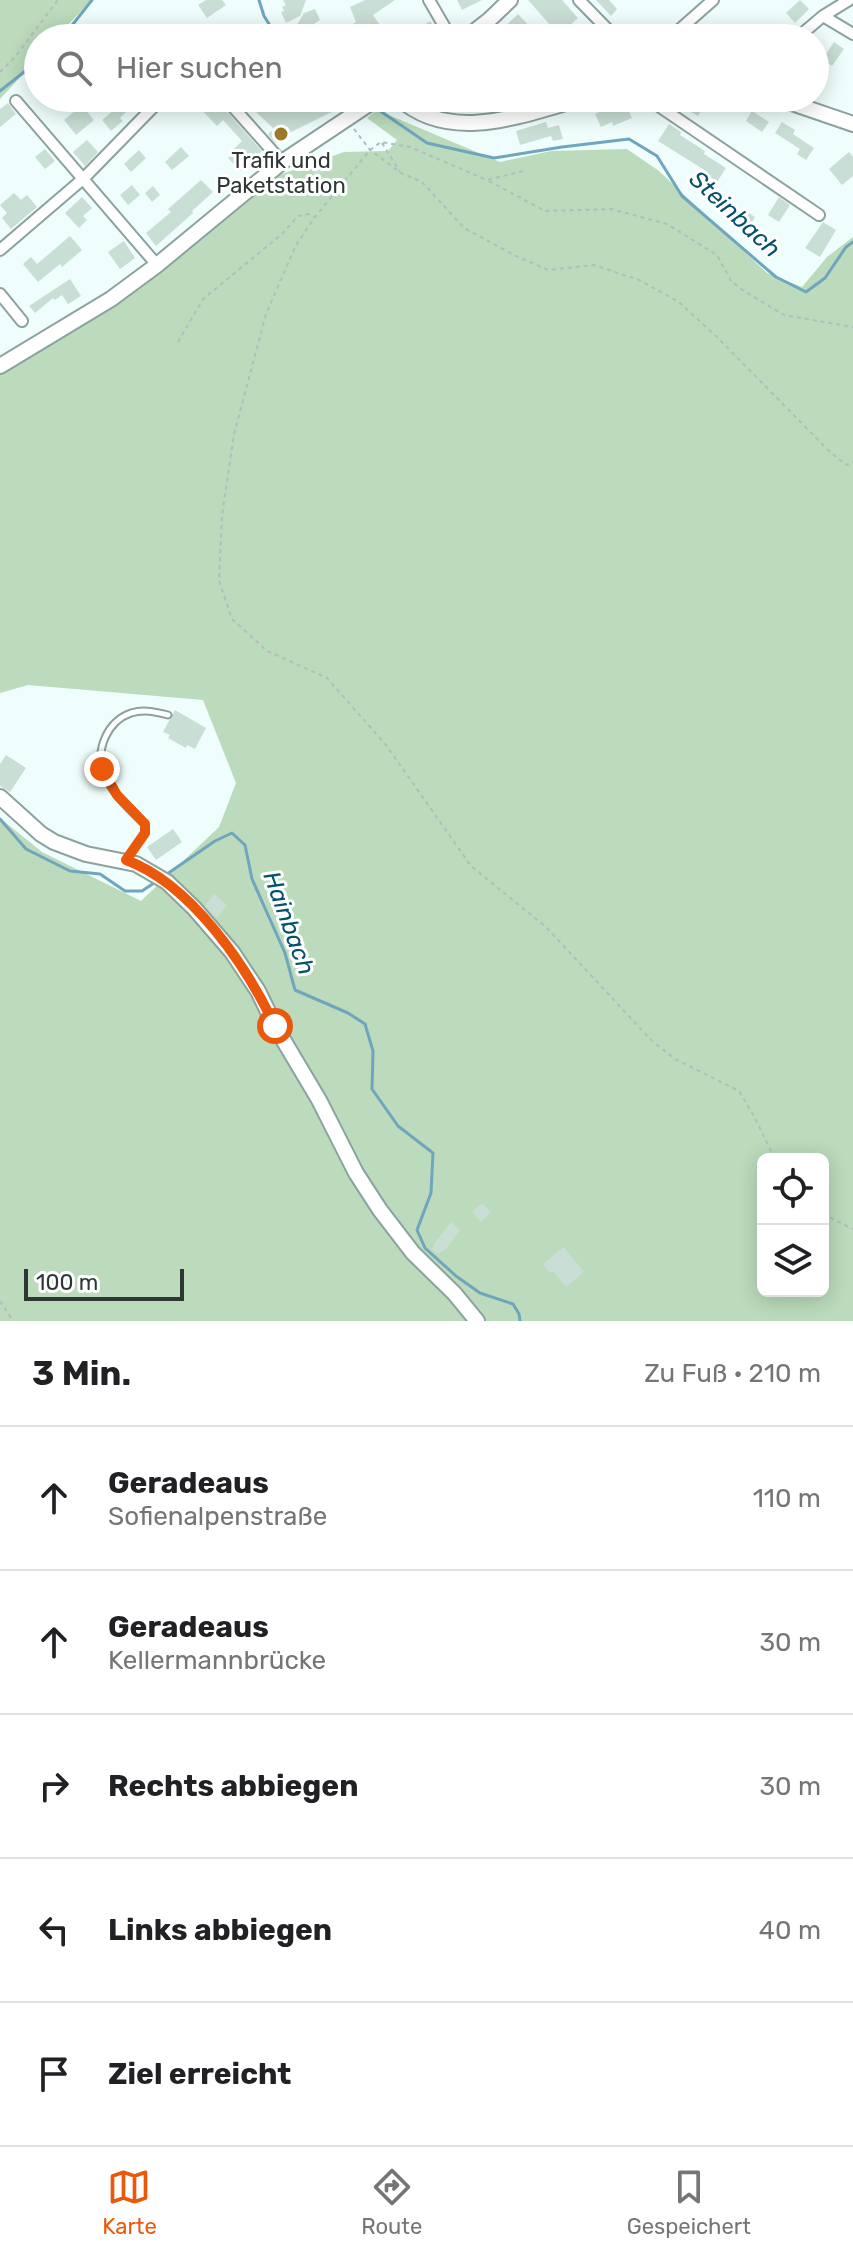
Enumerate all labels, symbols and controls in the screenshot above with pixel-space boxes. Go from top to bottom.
search box [24,24,829,112]
icon: search [52,46,96,90]
text: Hier suchen [116,50,283,86]
marker: Trafik und Paketstation [272,125,290,143]
place label: Trafik und Paketstation [216,147,346,199]
water label: Steinbach [684,165,786,263]
route end [84,751,120,787]
water label: Hainbach [257,868,321,978]
route start [257,1008,293,1044]
map controls [757,1153,829,1297]
button: locate [757,1153,829,1225]
button: layers [757,1225,829,1297]
scale bar [24,1265,184,1301]
text: 100 m [36,1269,98,1296]
text: 3 Min. [32,1353,131,1394]
text: Zu Fuß · 210 m [644,1358,821,1389]
text: Geradeaus [108,1465,269,1501]
icon: ahead [32,1476,76,1520]
text: 110 m [753,1483,821,1514]
text: Sofienalpenstraße [108,1501,327,1532]
text: Geradeaus [108,1609,269,1645]
icon: ahead [32,1620,76,1664]
text: 30 m [759,1627,821,1658]
text: Kellermannbrücke [108,1645,326,1676]
icon: right [32,1764,76,1808]
text: Rechts abbiegen [108,1768,358,1804]
text: 30 m [759,1771,821,1802]
icon: left [32,1908,76,1952]
text: Links abbiegen [108,1912,332,1948]
text: 40 m [759,1915,821,1946]
icon: arrive [32,2052,76,2096]
text: Ziel erreicht [108,2056,291,2092]
tab: Karte [102,2165,157,2240]
tab: Route [361,2165,422,2240]
tab: Gespeichert [627,2165,751,2240]

